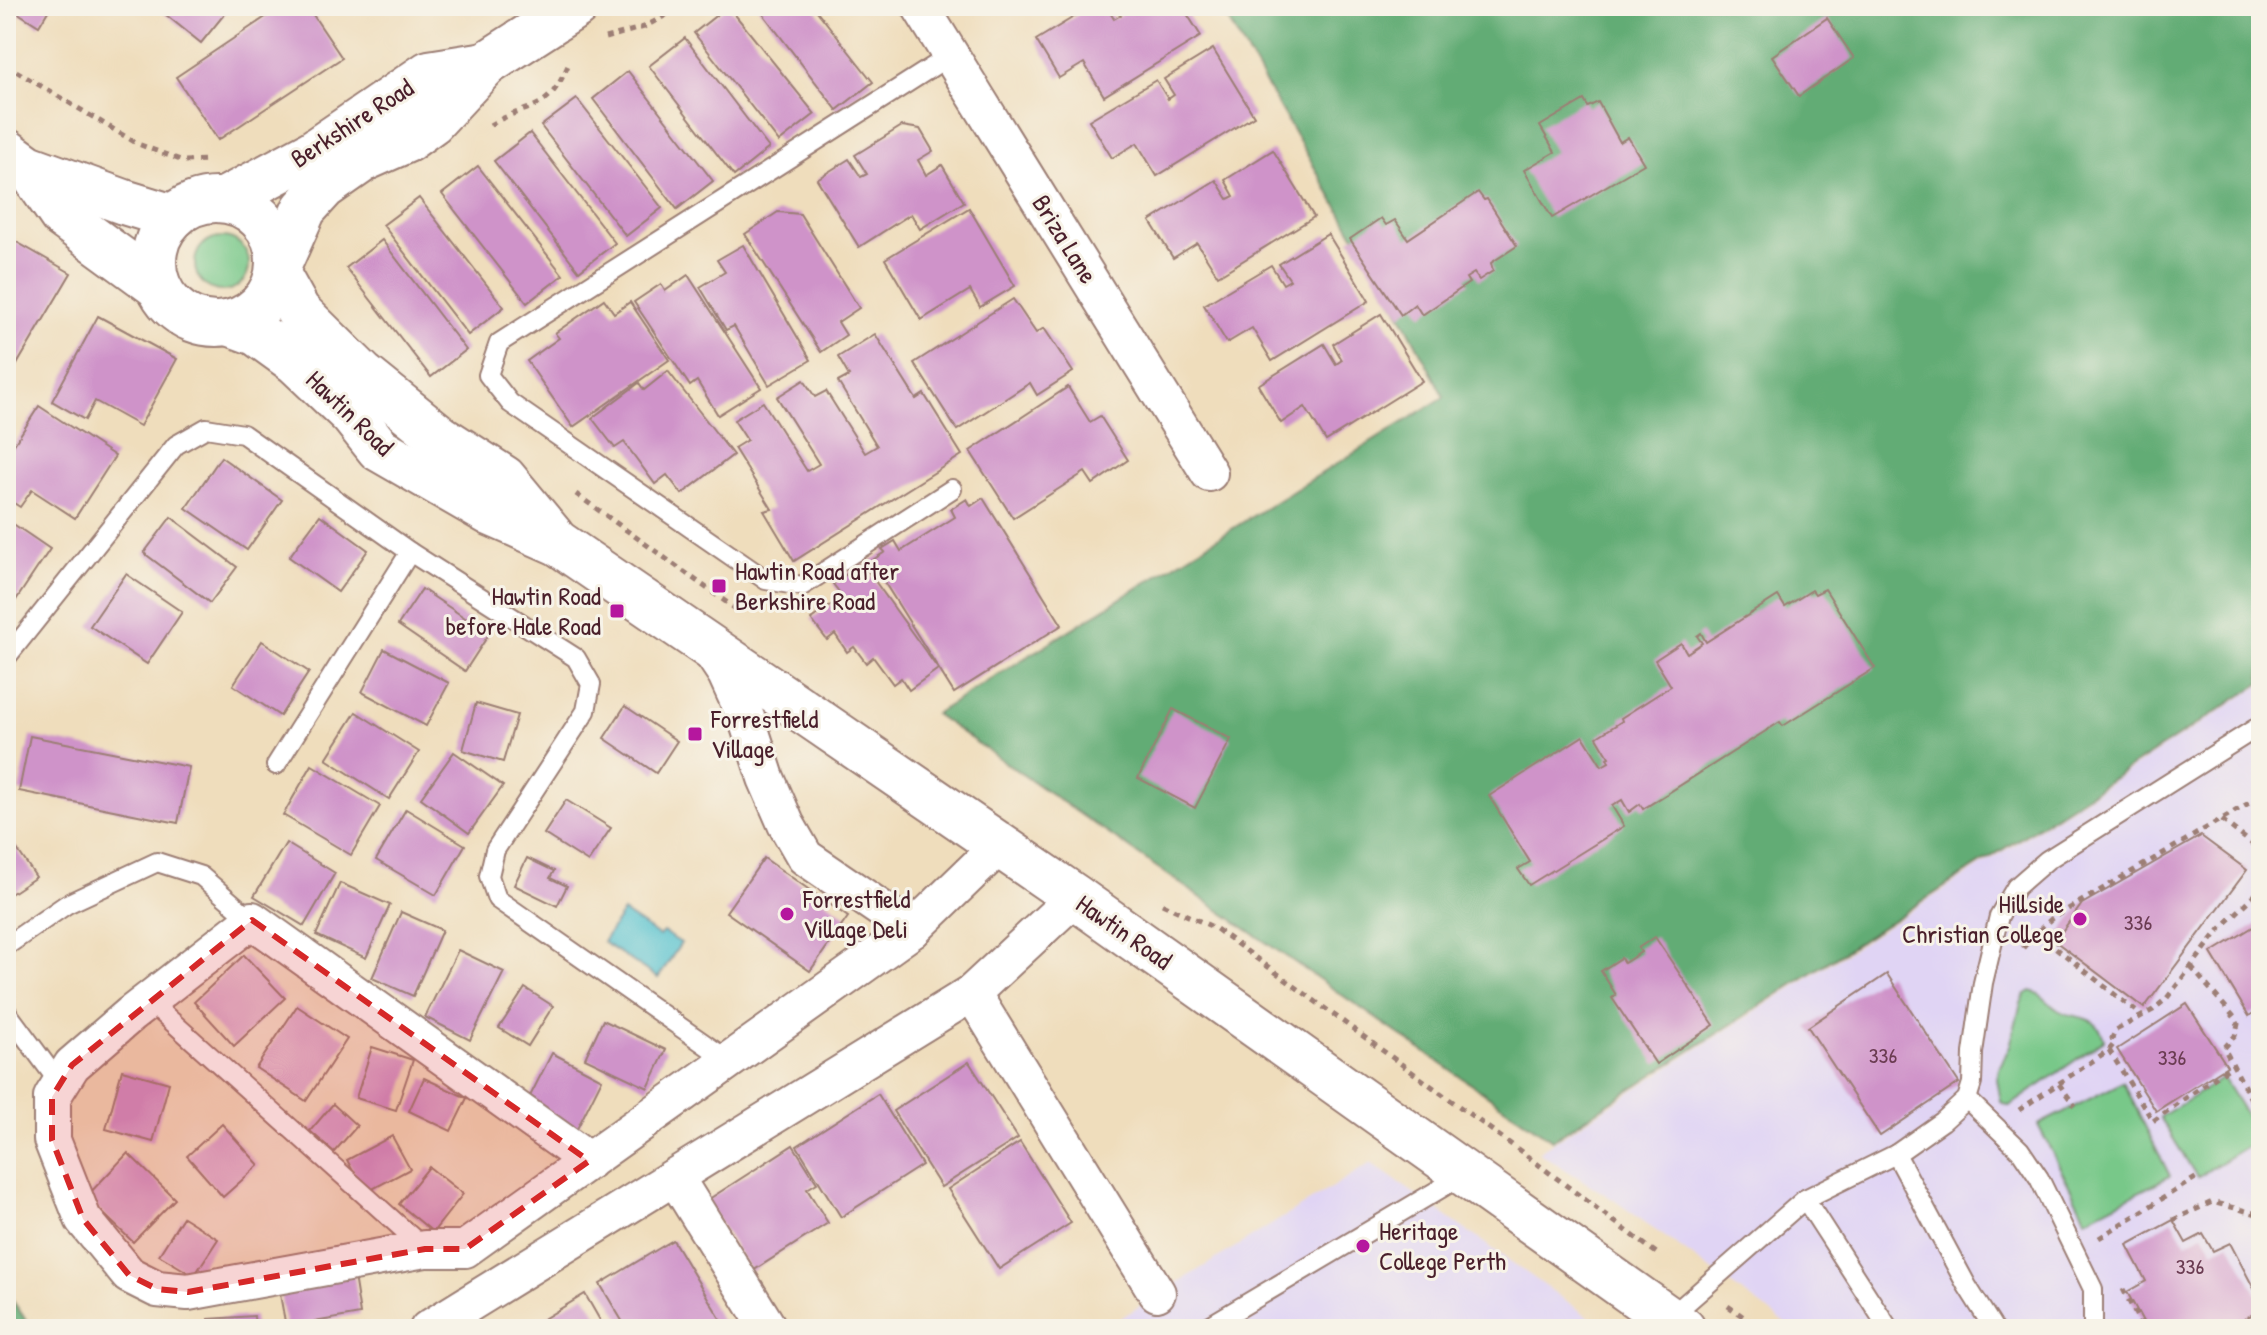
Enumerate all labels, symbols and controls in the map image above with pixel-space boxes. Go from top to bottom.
street label: Berkshire Road [283,70,420,175]
street label: Briza Lane [1025,188,1106,290]
street label: Hawtin Road [299,362,402,463]
place label: Hawtin Road after Berkshire Road [735,553,899,618]
marker: Hawtin Road after Berkshire Road [710,577,728,595]
place label: Hawtin Road before Hale Road [446,578,601,643]
marker: Hawtin Road before Hale Road [608,602,626,620]
place label: Forrestfield Village [710,701,818,766]
marker: Forrestfield Village [686,725,704,743]
place label: Forrestfield Village Deli [802,881,910,946]
street label: Hawtin Road [1069,886,1179,977]
place label: Hillside Christian College [1902,886,2064,951]
marker: Forrestfield Village Deli [778,905,796,923]
house number: 336 [2124,907,2152,937]
marker: Hillside Christian College [2071,910,2089,928]
house number: 336 [1869,1040,1897,1070]
house number: 336 [2158,1042,2186,1072]
place label: Heritage College Perth [1379,1213,1506,1278]
marker: Heritage College Perth [1354,1237,1372,1255]
house number: 336 [2176,1251,2204,1281]

